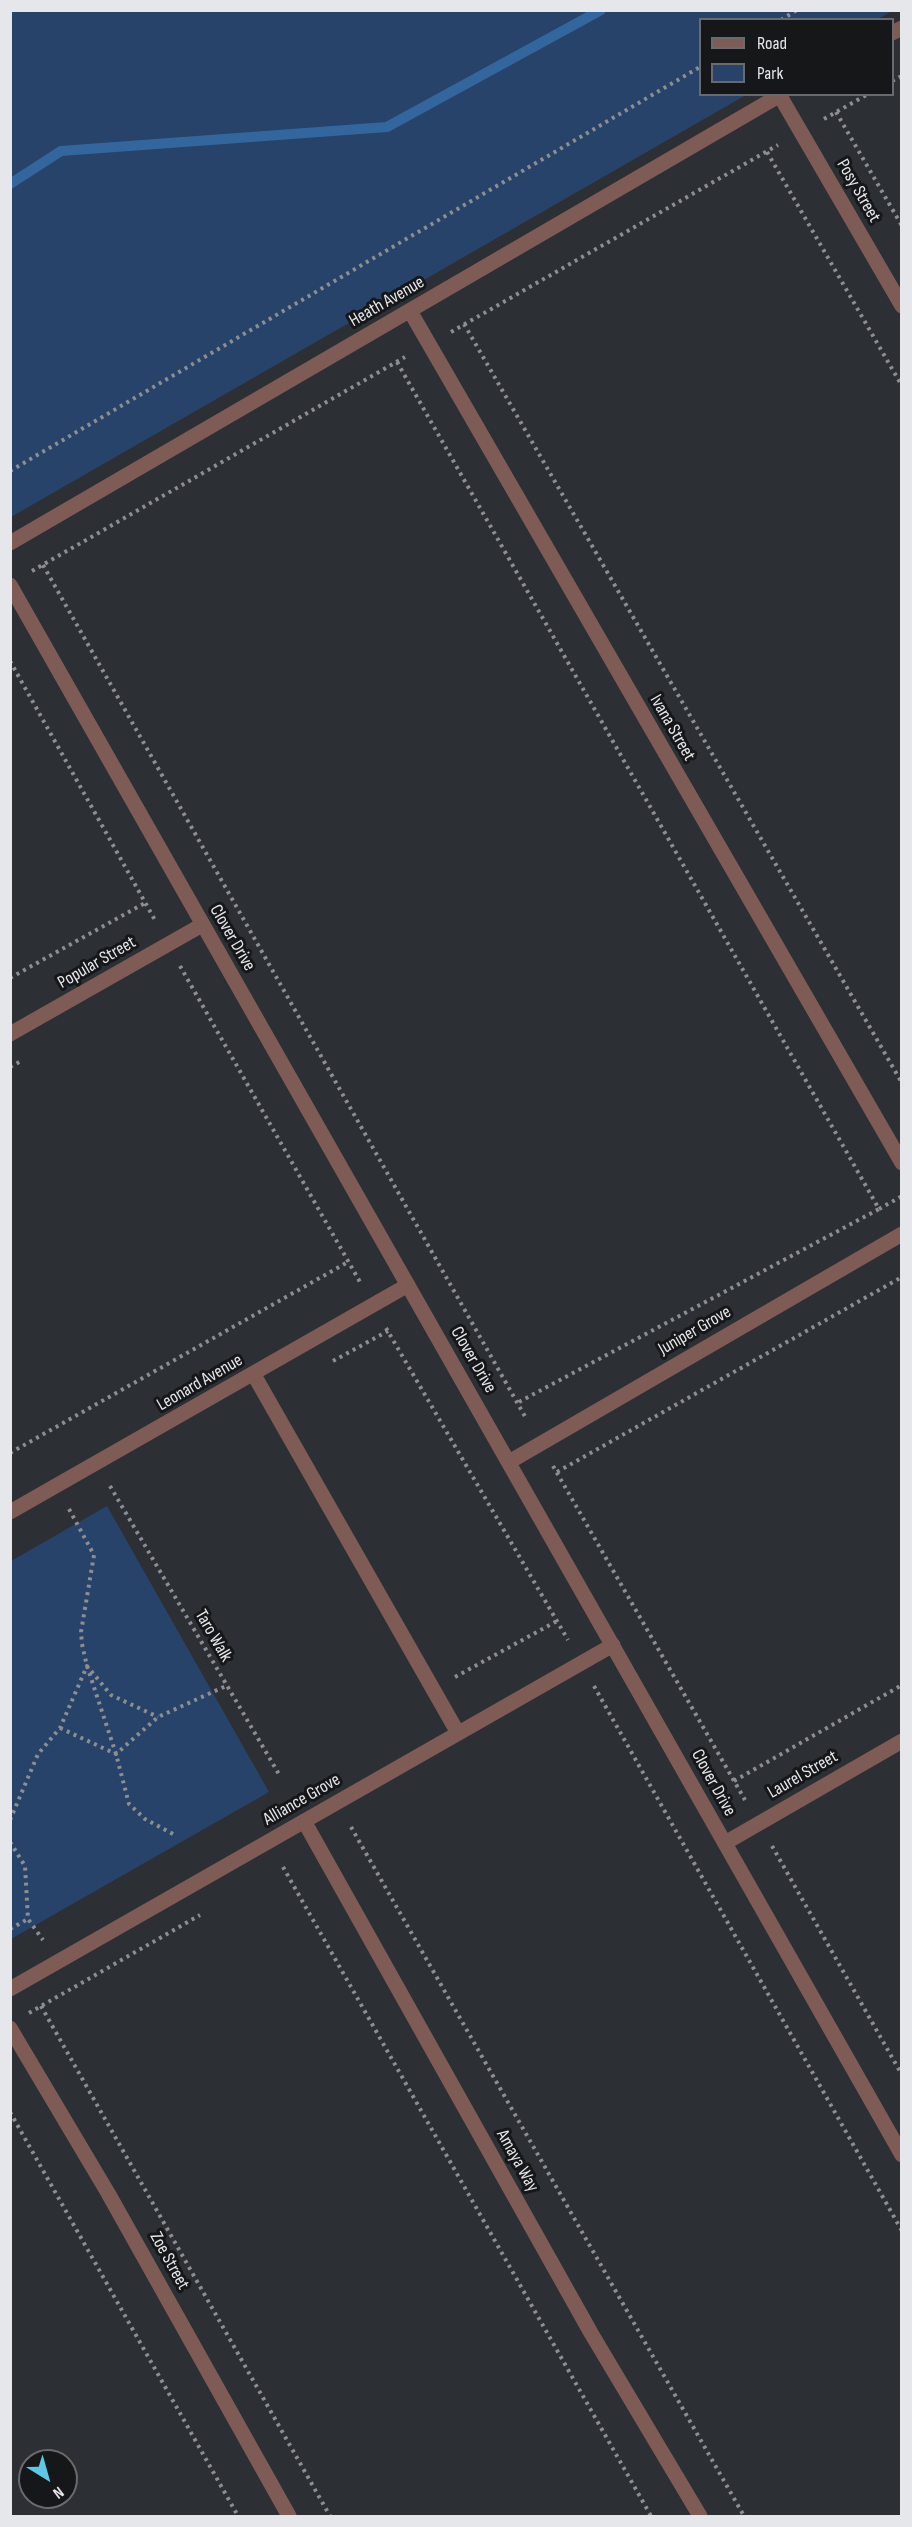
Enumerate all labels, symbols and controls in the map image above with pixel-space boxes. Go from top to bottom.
legend [699,18,894,96]
text: Road [757,33,787,54]
text: Park [757,63,783,84]
street label: Posy Street [831,156,885,226]
street label: Heath Avenue [345,272,429,332]
street label: Ivana Street [644,691,700,765]
street label: Clover Drive [204,901,260,975]
street label: Popular Street [54,932,140,994]
street label: Juniper Grove [655,1302,735,1360]
street label: Clover Drive [445,1323,501,1397]
street label: Leonard Avenue [153,1350,247,1416]
street label: Taro Walk [189,1606,237,1666]
street label: Clover Drive [686,1746,740,1820]
street label: Laurel Street [764,1746,842,1804]
street label: Alliance Grove [260,1769,344,1831]
street label: Amaya Way [491,2126,543,2196]
street label: Zoe Street [144,2228,194,2294]
north arrow [18,2449,78,2509]
text: N [49,2482,67,2502]

